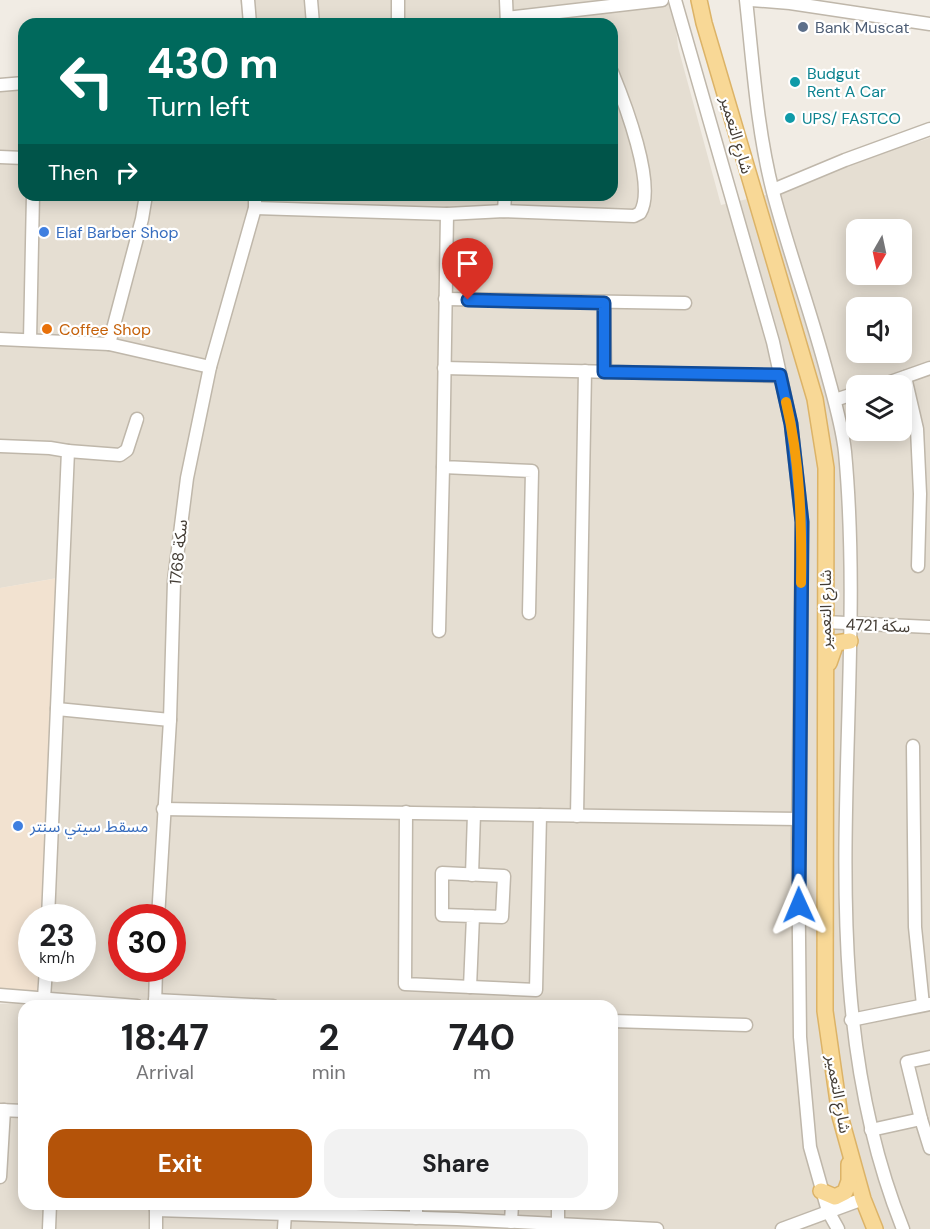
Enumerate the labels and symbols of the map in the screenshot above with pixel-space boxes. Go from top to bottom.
place label: Bank Muscat [815,17,909,38]
marker: Bank Muscat [796,20,810,34]
place label: Budgut Rent A Car [807,63,886,102]
marker: Budgut Rent A Car [788,75,802,89]
street label: شارع التعمير [713,93,758,177]
place label: UPS/ FASTCO [802,108,901,129]
marker: UPS/ FASTCO [783,111,797,125]
north arrow [846,219,912,285]
place label: Elaf Barber Shop [56,222,179,243]
marker: Elaf Barber Shop [37,225,51,239]
pin [442,238,493,300]
place label: Coffee Shop [59,319,151,340]
marker: Coffee Shop [40,322,54,336]
street label: سكة 1768 [165,518,192,586]
street label: شارع التعمير [815,569,838,650]
street label: سكة 4721 [845,614,911,637]
place label: مسقط سيتي سنتر [29,816,148,839]
marker: مسقط سيتي سنتر [11,819,25,833]
position arrow [767,873,831,937]
speed limit sign: 30 [108,904,186,982]
street label: شارع التعمير [819,1052,856,1135]

